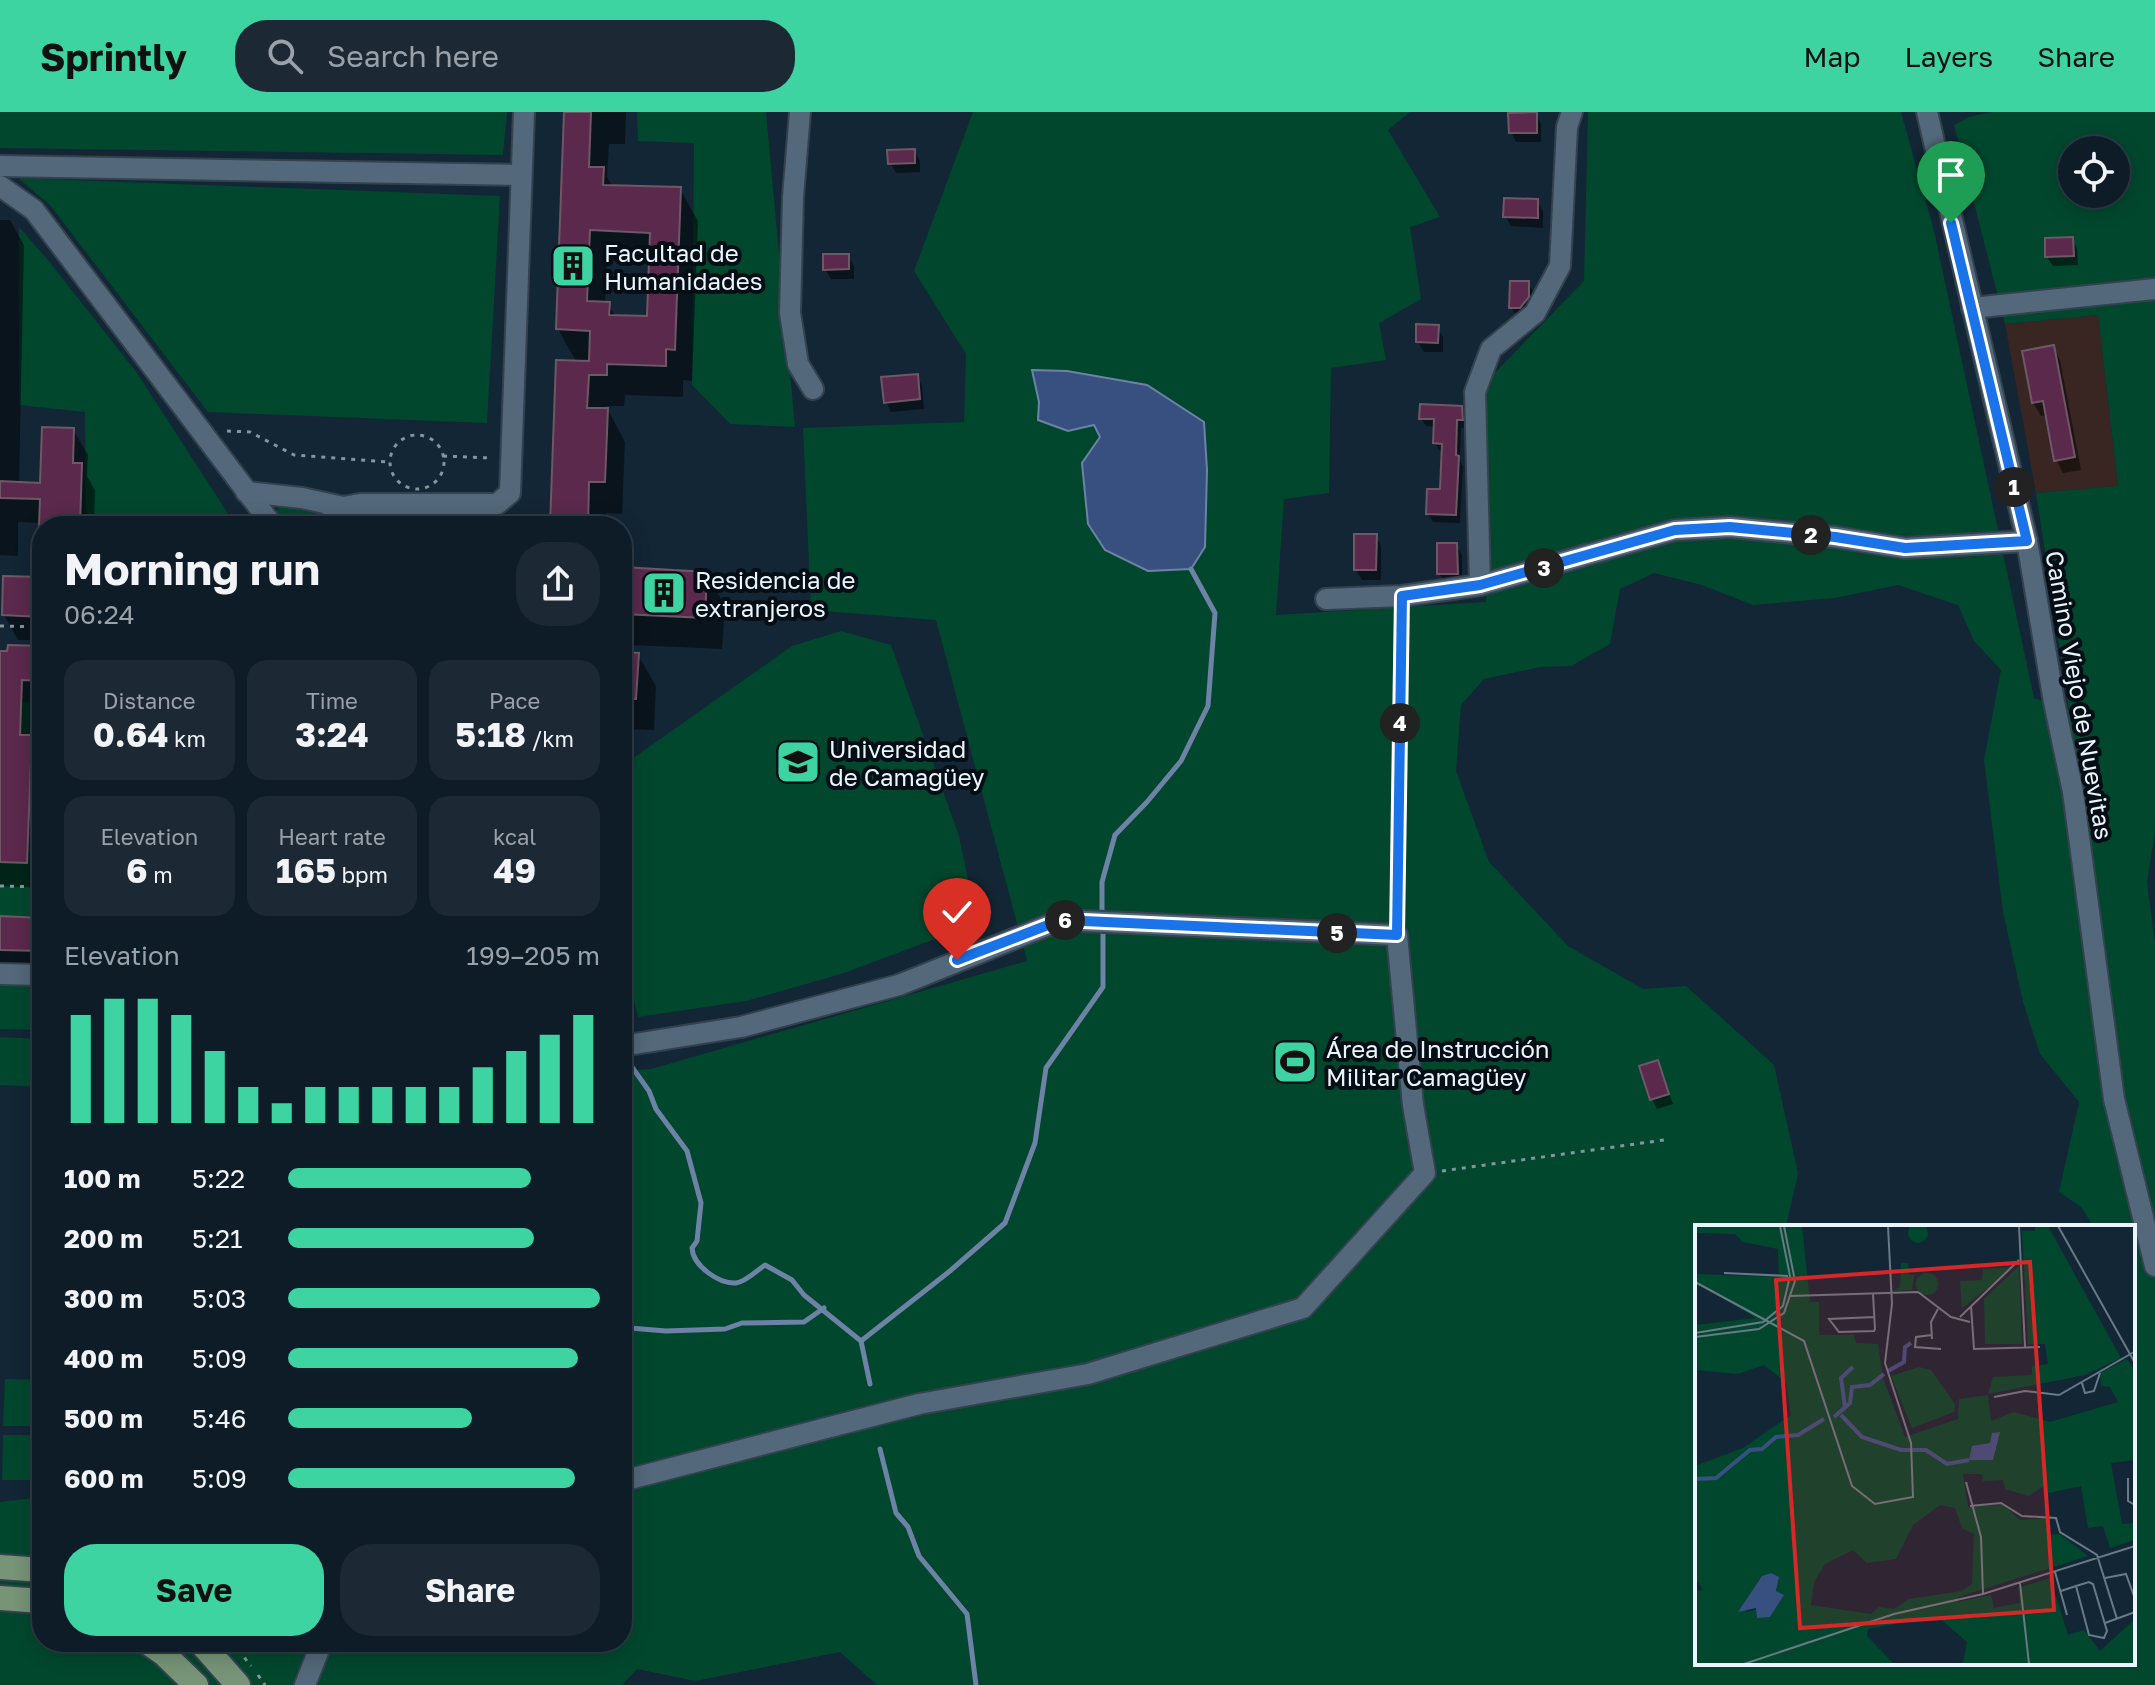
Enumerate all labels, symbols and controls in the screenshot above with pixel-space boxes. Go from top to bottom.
search box [235,20,795,92]
text: Sprintly [40,34,187,79]
icon: search [263,34,307,78]
text: Search here [327,38,499,74]
text: Map [1803,40,1861,73]
text: Layers [1905,40,1993,73]
text: Share [2037,40,2115,73]
map controls [2058,136,2130,208]
button: locate [2058,136,2130,208]
pin [1917,141,1985,223]
icon: arrive [1929,153,1973,197]
place label: Facultad de Humanidades [604,238,762,295]
building icon: Facultad de Humanidades [549,242,597,290]
pin: 1 [1994,467,2034,507]
text: 1 [2008,473,2020,500]
pin: 2 [1791,515,1831,555]
text: 2 [1804,521,1818,548]
text: Morning run [64,542,320,595]
button: share [516,542,600,626]
pin: 3 [1524,548,1564,588]
street label: Camino Viejo de Nuevitas [2040,548,2120,842]
text: 3 [1537,554,1551,581]
place label: Residencia de extranjeros [695,565,855,622]
building icon: Residencia de extranjeros [640,569,688,617]
text: 06:24 [64,599,135,630]
text: Distance [103,687,196,714]
text: Time [306,687,358,714]
text: Pace [489,687,540,714]
pin: 4 [1380,703,1420,743]
text: 4 [1393,709,1407,736]
text: 0.64 [93,714,169,754]
text: 3:24 [295,714,369,754]
text: 5:18 [455,714,526,754]
text: km [169,725,206,752]
text: /km [526,725,574,752]
place label: Universidad de Camagüey [829,734,985,791]
school or university icon: Universidad de Camagüey [774,738,822,786]
text: Elevation [100,823,198,850]
text: Heart rate [278,823,386,850]
text: kcal [493,823,536,850]
text: 6 [126,850,148,890]
text: 165 [276,850,336,890]
text: 49 [493,850,536,890]
text: m [148,861,173,888]
text: bpm [336,861,388,888]
pin [923,878,991,960]
icon: check [935,890,979,934]
pin: 6 [1045,900,1085,940]
text: 6 [1058,906,1072,933]
pin: 5 [1317,913,1357,953]
text: 5 [1330,919,1344,946]
text: Elevation [64,940,180,971]
text: 199–205 m [466,940,600,971]
place label: Área de Instrucción Militar Camagüey [1326,1034,1550,1091]
sports icon: Área de Instrucción Militar Camagüey [1271,1038,1319,1086]
text: 100 m [64,1163,140,1194]
text: 5:22 [192,1163,245,1194]
text: 200 m [64,1223,143,1254]
text: 5:21 [192,1223,243,1254]
inset map [1695,1225,2135,1665]
text: 300 m [64,1283,143,1314]
text: 5:03 [192,1283,246,1314]
text: 400 m [64,1343,143,1374]
text: 5:09 [192,1343,247,1374]
text: 500 m [64,1403,143,1434]
text: 5:46 [192,1403,246,1434]
text: 600 m [64,1463,144,1494]
text: 5:09 [192,1463,247,1494]
button: Save [64,1544,324,1636]
button: Share [340,1544,600,1636]

